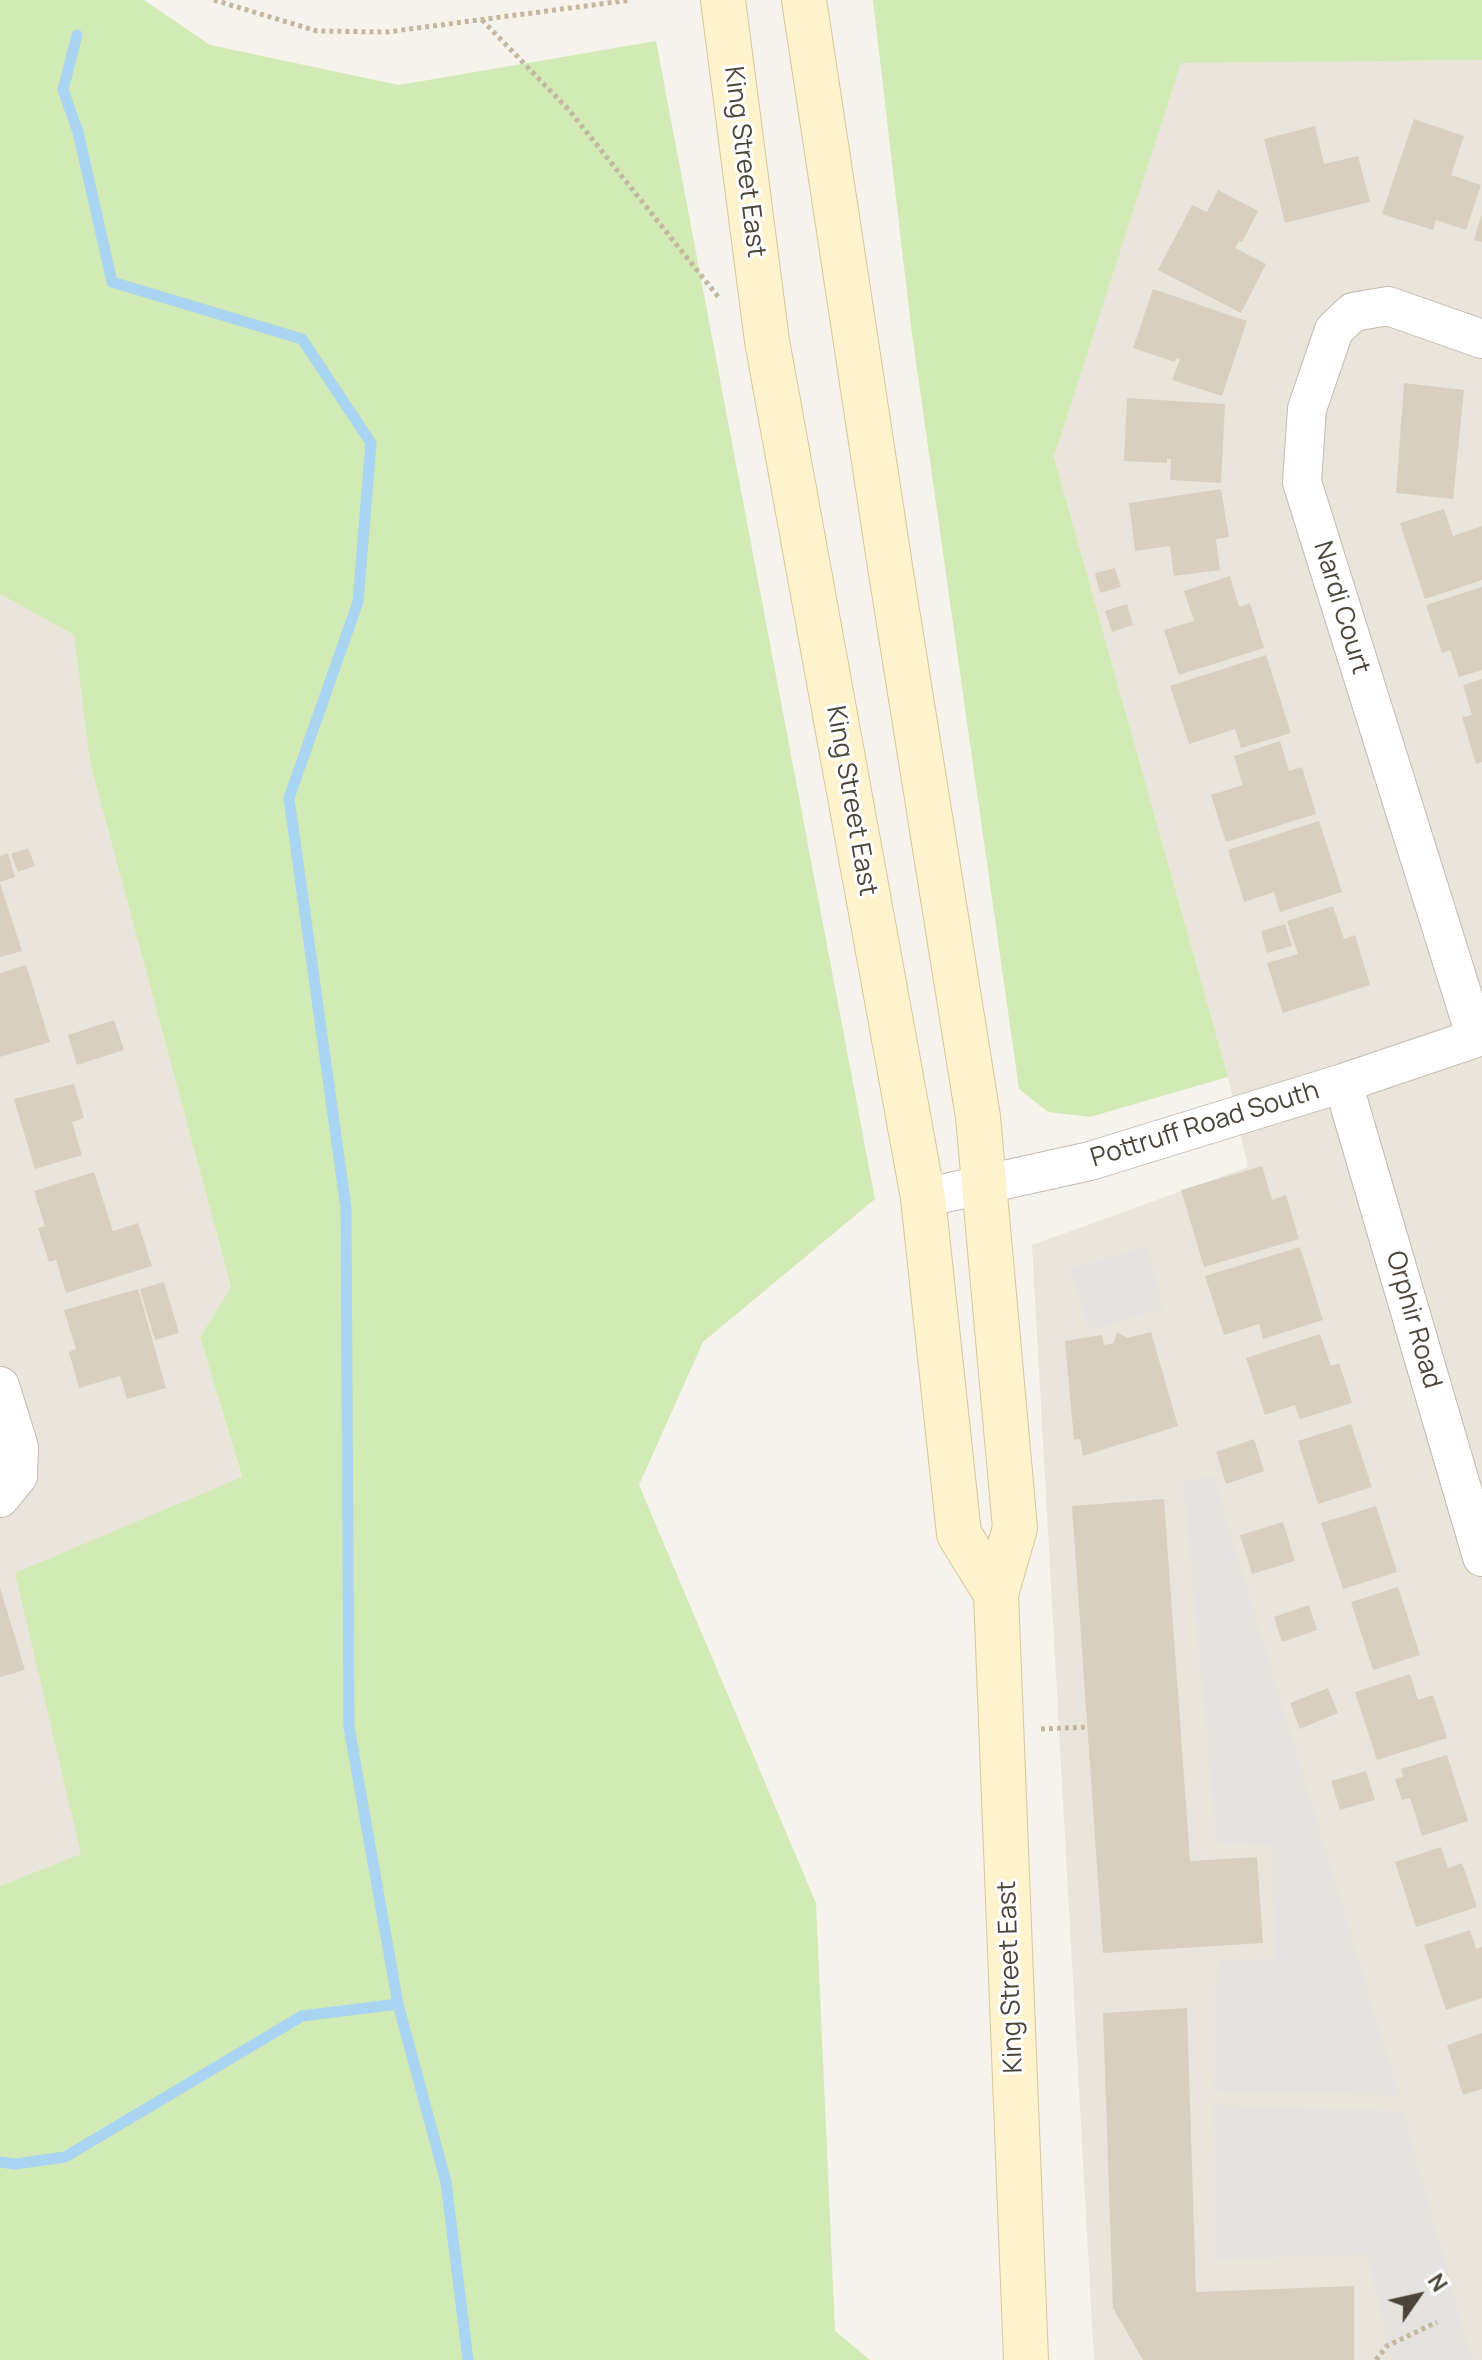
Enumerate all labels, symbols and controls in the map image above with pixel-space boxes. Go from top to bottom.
street label: King Street East [717,65,771,259]
street label: Nardi Court [1306,538,1376,678]
street label: King Street East [819,704,883,898]
street label: Pottruff Road South [1087,1075,1323,1175]
street label: Orphir Road [1379,1248,1447,1392]
street label: King Street East [992,1880,1030,2074]
north arrow [1378,2256,1458,2336]
text: N [1421,2268,1455,2298]

